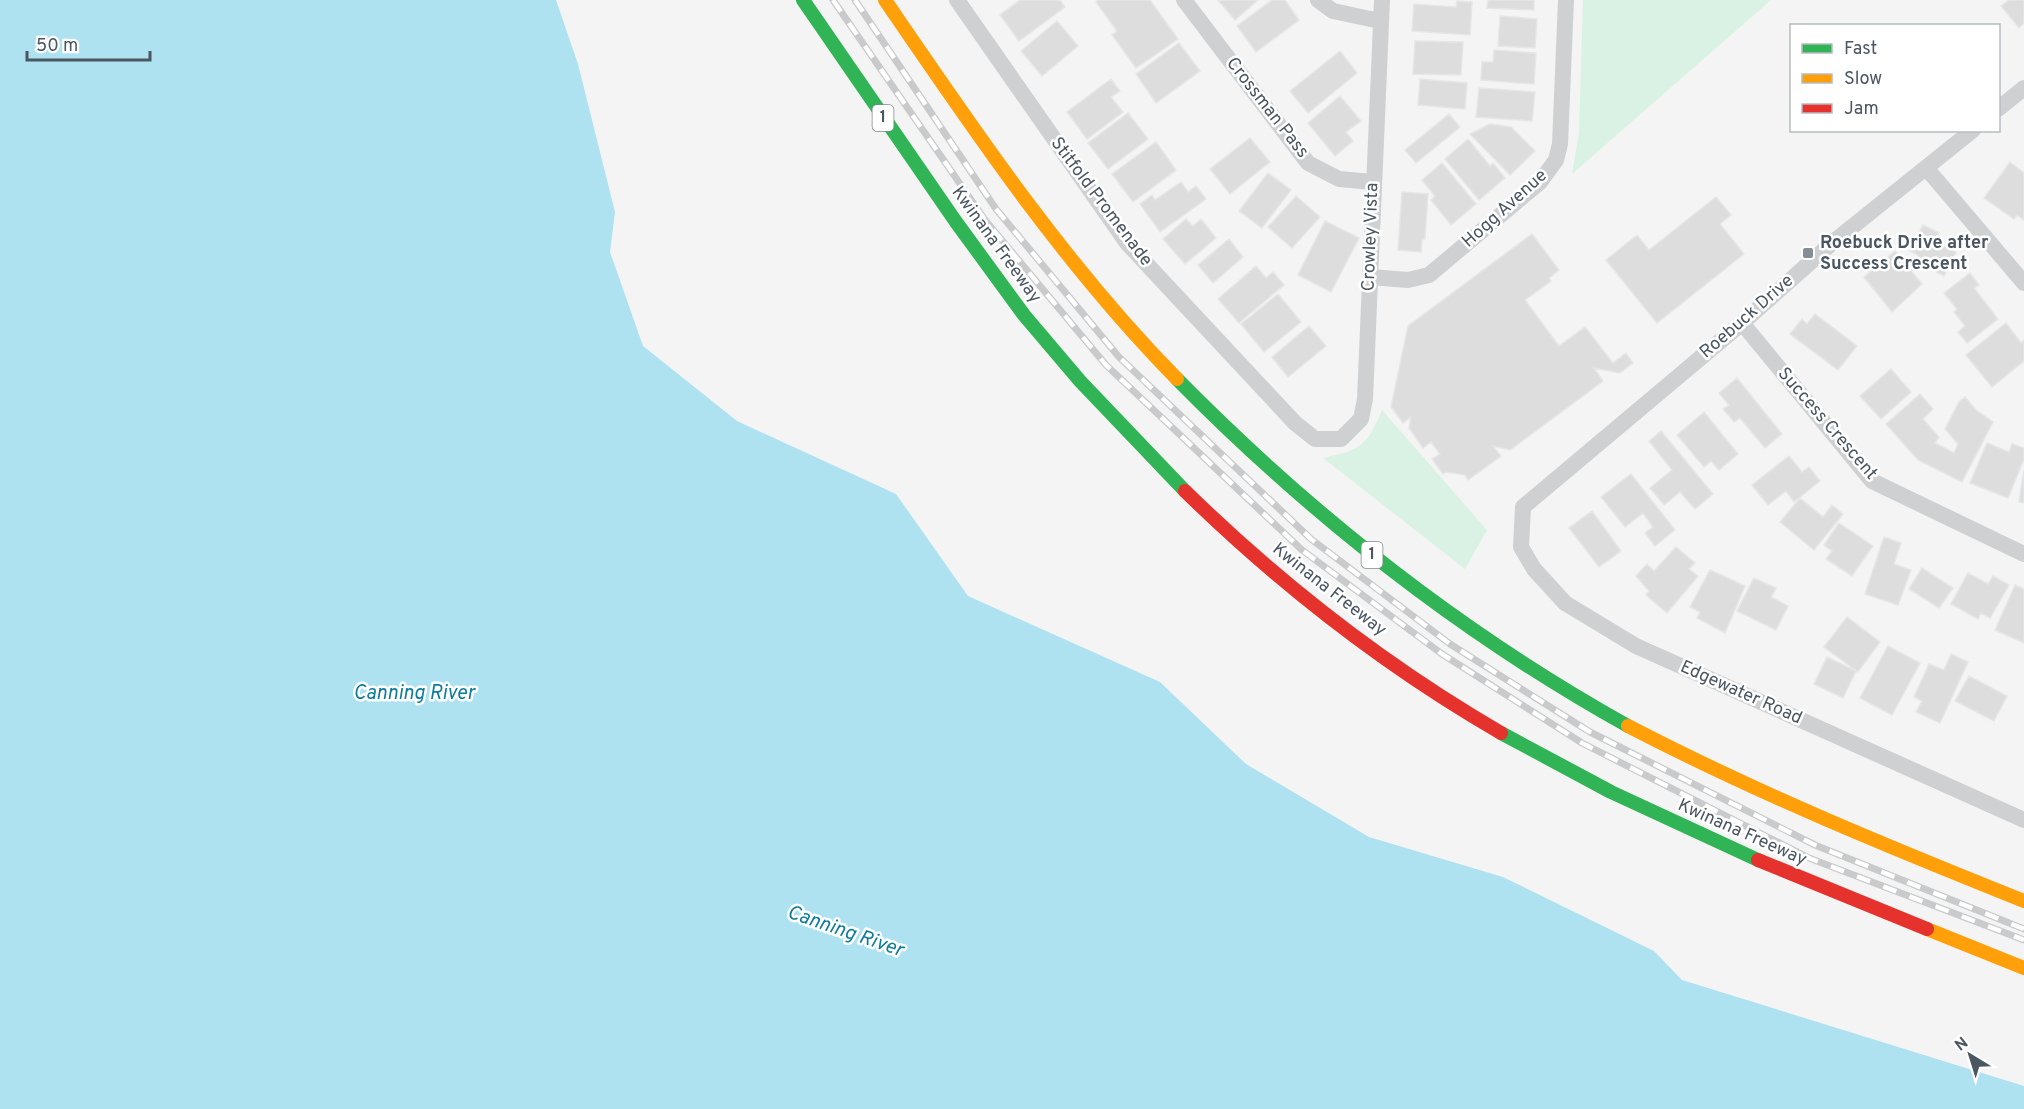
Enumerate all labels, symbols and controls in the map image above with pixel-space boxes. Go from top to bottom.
scale bar [27,24,150,62]
legend [1790,24,2000,132]
text: 50 m [36,35,78,58]
text: Fast [1844,38,1877,61]
street label: Crossman Pass [1220,53,1314,163]
text: Slow [1844,68,1882,91]
text: Jam [1844,98,1879,121]
road number: 1 [872,105,894,131]
street label: Stitfold Promenade [1045,133,1157,271]
street label: Hogg Avenue [1458,165,1552,253]
street label: Kwinana Freeway [946,182,1046,308]
street label: Crowley Vista [1358,182,1384,292]
place label: Roebuck Drive after Success Crescent [1820,232,1989,276]
marker: Roebuck Drive after Success Crescent [1801,246,1815,260]
street label: Roebuck Drive [1695,270,1799,364]
street label: Success Crescent [1772,363,1882,485]
street label: Kwinana Freeway [1267,538,1391,642]
road number: 1 [1362,542,1382,568]
street label: Edgewater Road [1676,656,1806,730]
water label: Canning River [353,681,476,707]
street label: Kwinana Freeway [1674,794,1810,872]
water label: Canning River [783,900,908,964]
north arrow [1940,1025,2000,1085]
text: N [1951,1033,1973,1056]

